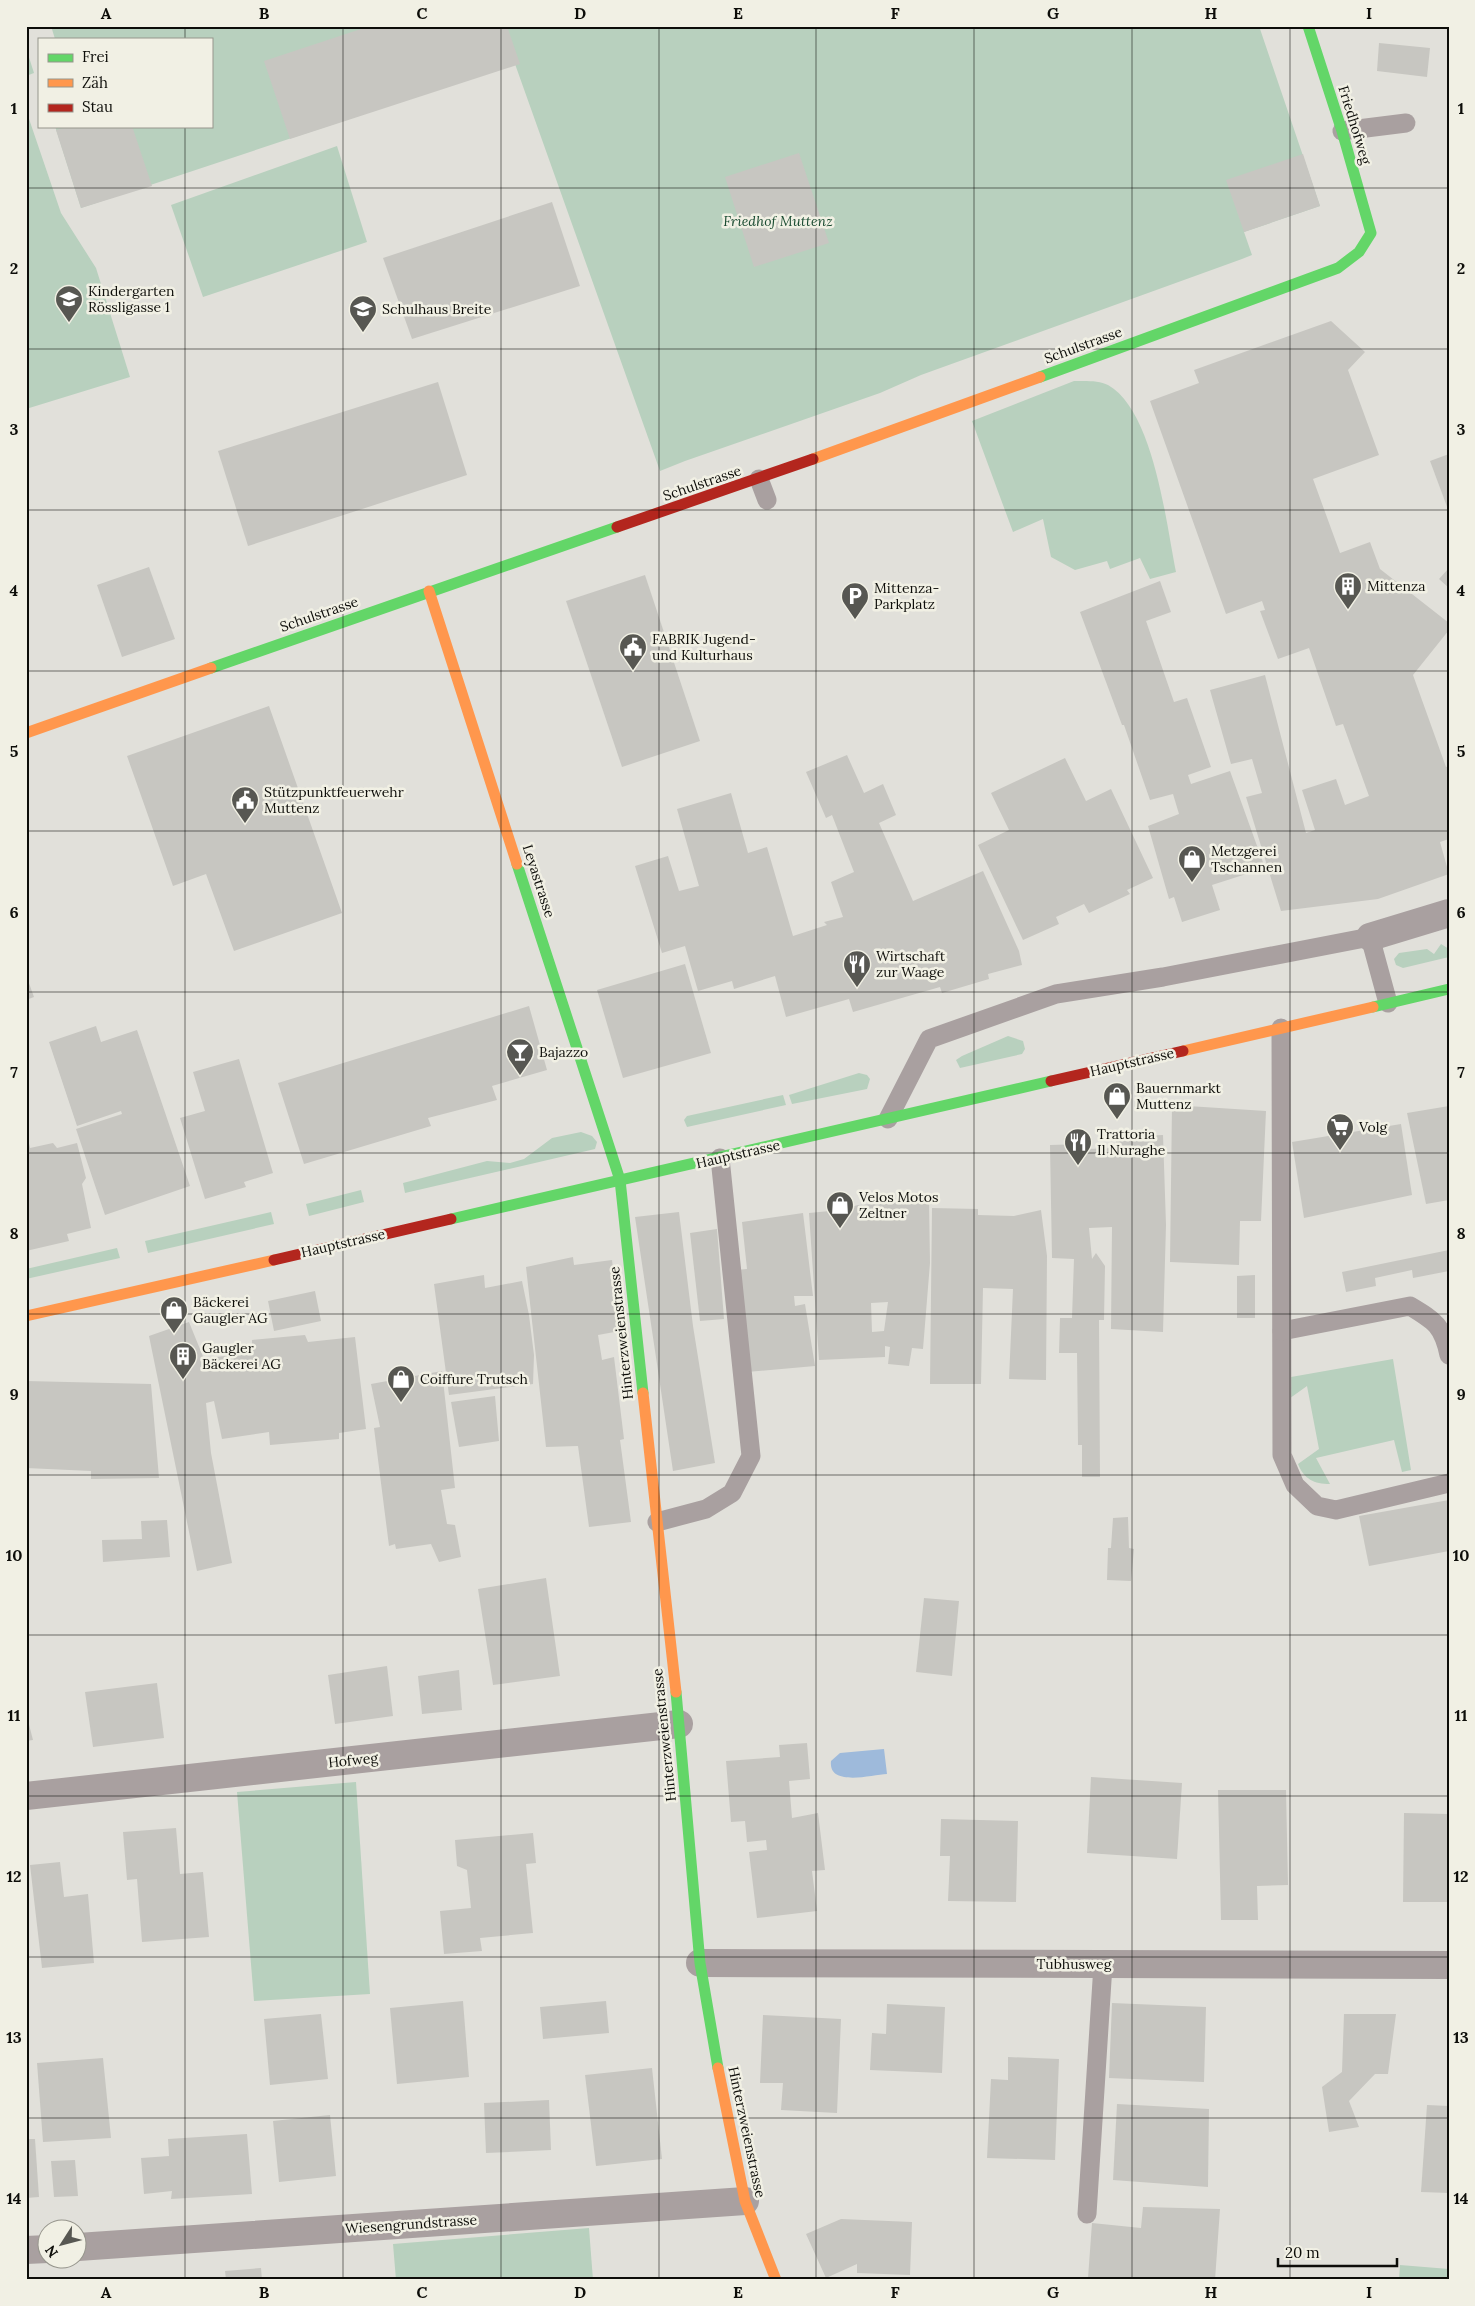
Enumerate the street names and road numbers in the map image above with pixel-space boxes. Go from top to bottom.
street label: Friedhofweg [1335,84,1376,167]
street label: Schulstrasse [1042,322,1125,367]
street label: Schulstrasse [661,461,744,505]
street label: Schulstrasse [278,592,361,636]
street label: Leyastrasse [519,842,559,920]
street label: Hauptstrasse [1088,1043,1176,1080]
street label: Hauptstrasse [694,1135,782,1172]
street label: Hauptstrasse [299,1224,387,1261]
street label: Hinterzweienstrasse [605,1265,637,1400]
street label: Hinterzweienstrasse [648,1667,680,1802]
street label: Hofweg [327,1748,379,1772]
street label: Tubhusweg [1037,1955,1112,1973]
street label: Hinterzweienstrasse [724,2065,770,2200]
street label: Wiesengrundstrasse [344,2210,478,2238]

